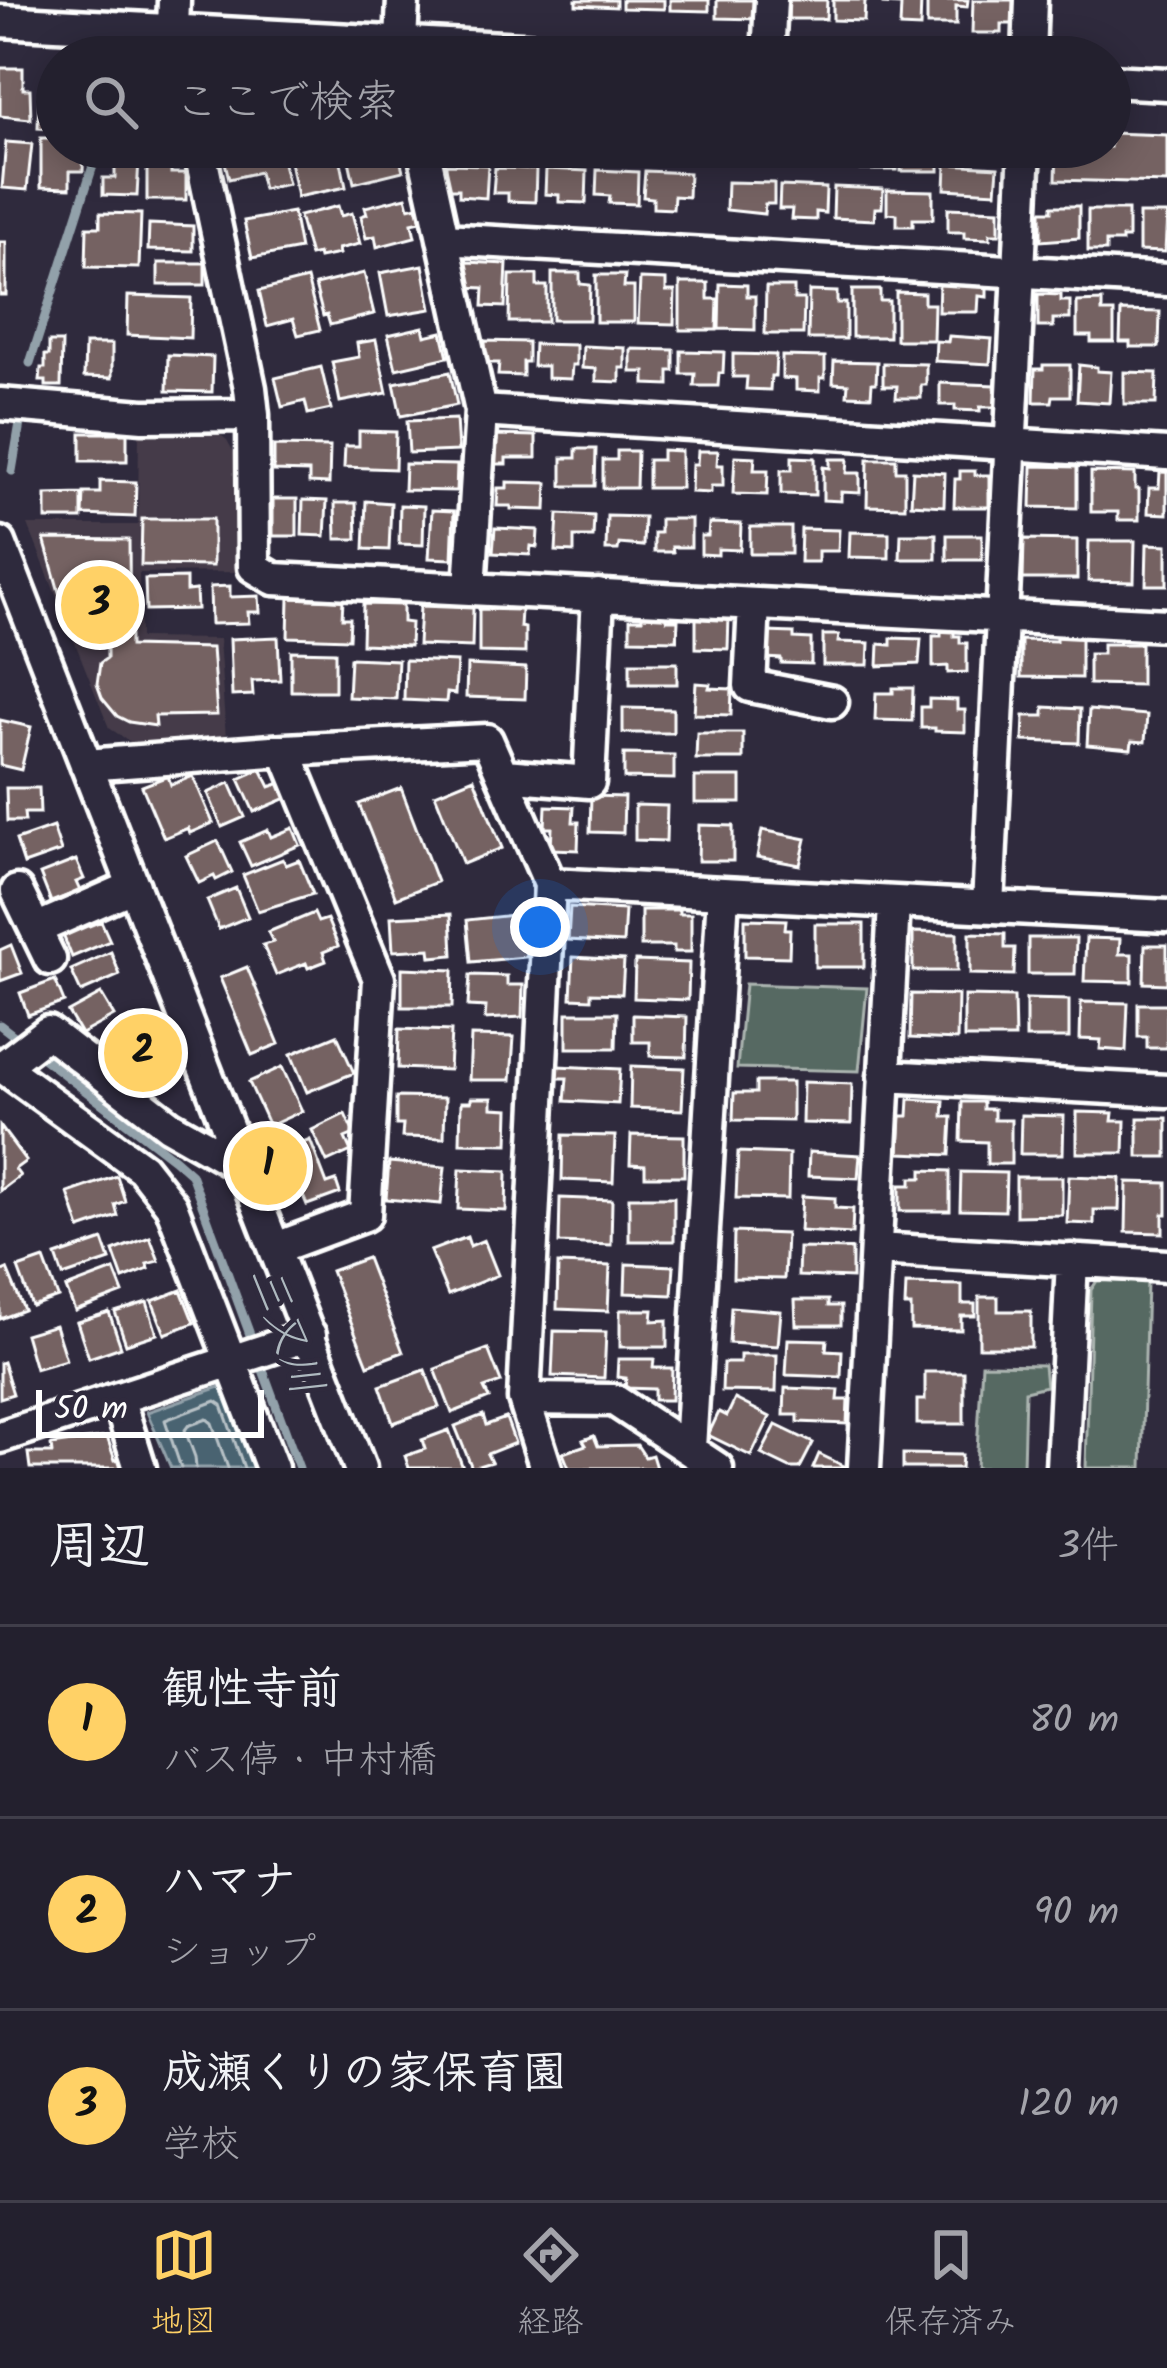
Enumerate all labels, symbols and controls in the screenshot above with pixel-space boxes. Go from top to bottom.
search box [36,36,1131,168]
text: ここで検索 [174,68,399,140]
icon: search [78,69,144,135]
pin: 3 [61,560,139,650]
your location [510,897,570,957]
pin: 2 [104,1008,182,1098]
pin: 1 [229,1121,307,1211]
water label: 三又川 [227,1255,341,1407]
scale bar [36,1384,264,1437]
text: 50 m [54,1384,128,1437]
text: 周辺 [48,1508,150,1589]
text: 3件 [1058,1517,1119,1579]
text: 観性寺前 [162,1655,342,1727]
text: 1 [81,1691,93,1753]
text: 80 m [1029,1691,1119,1753]
text: バス停 · 中村橋 [162,1731,437,1793]
text: ハマナ [162,1847,297,1919]
text: 2 [76,1883,98,1945]
text: 90 m [1034,1883,1119,1945]
text: ショップ [162,1923,316,1985]
text: 成瀬くりの家保育園 [162,2039,567,2111]
text: 3 [76,2075,98,2137]
text: 120 m [1018,2075,1119,2137]
text: 学校 [162,2115,240,2177]
tab: 地図 [151,2222,217,2350]
tab: 経路 [518,2222,584,2350]
tab: 保存済み [885,2222,1017,2350]

